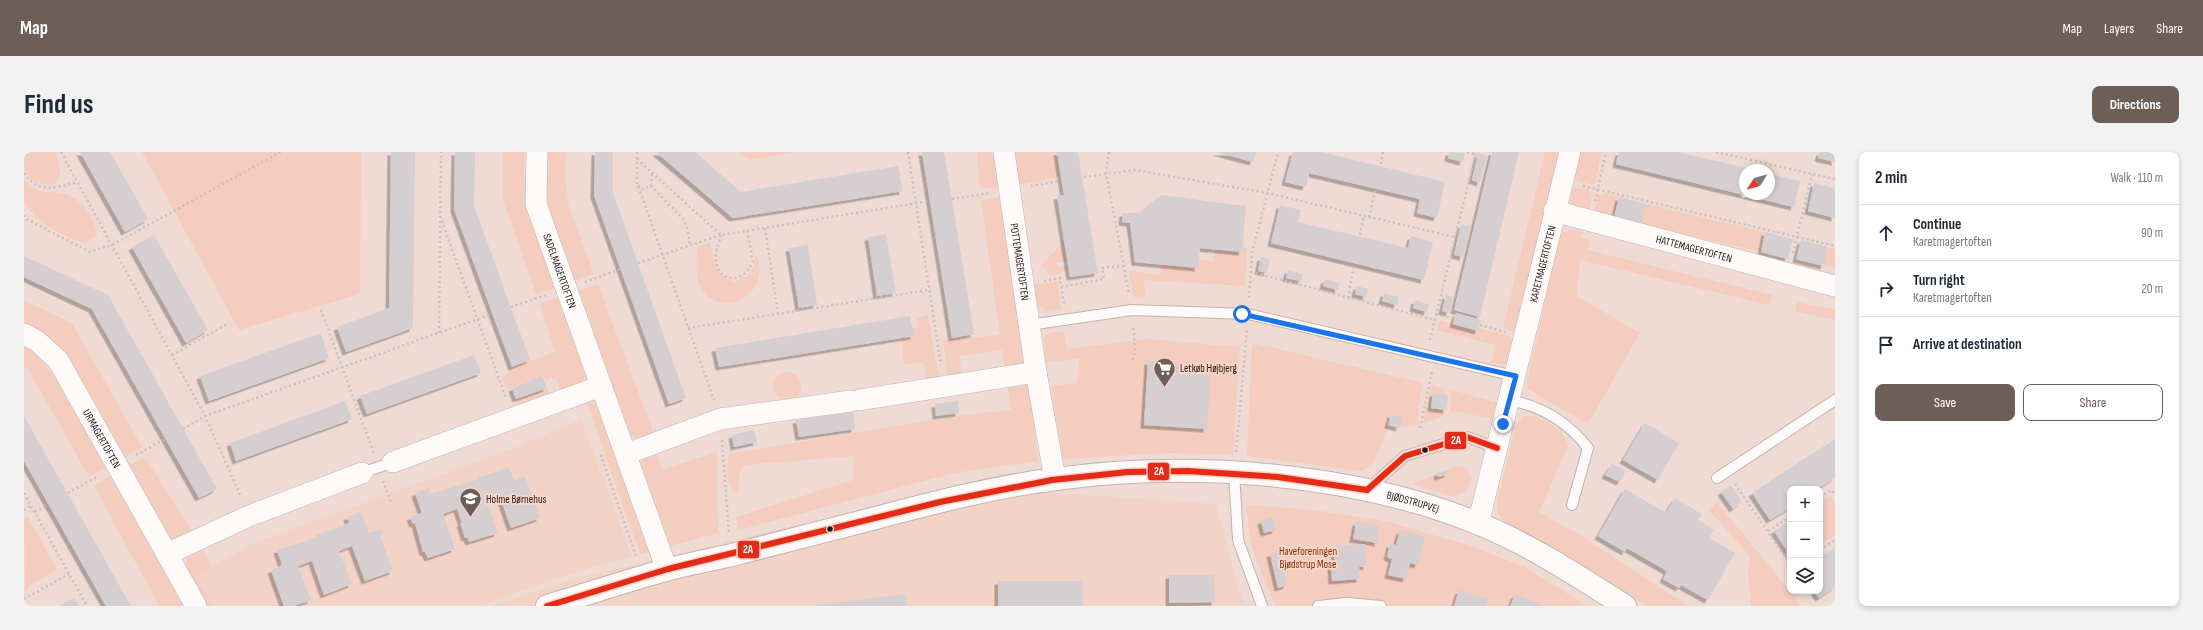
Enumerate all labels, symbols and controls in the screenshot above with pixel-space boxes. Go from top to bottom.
text: Map [20,17,48,40]
text: Map [2062,20,2082,37]
text: Layers [2104,20,2134,37]
text: Share [2156,20,2183,37]
button: Directions [2092,86,2179,123]
text: Find us [24,88,93,121]
north arrow [1739,164,1775,200]
text: 2 min [1875,168,1907,188]
text: Walk · 110 m [2110,170,2163,186]
text: Continue [1913,215,1962,234]
street label: POTTEMAGERTOFTEN [1008,222,1032,302]
icon: ahead [1875,222,1897,244]
street label: KARETMAGERTOFTEN [1527,224,1558,304]
text: 90 m [2141,225,2163,241]
street label: SADELMAGERTOFTEN [541,232,579,310]
street label: HATTEMAGERTOFTEN [1655,232,1734,265]
text: Karetmagertoften [1913,234,1992,250]
text: Turn right [1913,271,1965,290]
icon: right [1875,278,1897,300]
text: 20 m [2141,281,2163,297]
text: Karetmagertoften [1913,290,1992,306]
route start [1233,305,1251,323]
icon: arrive [1875,334,1897,356]
text: Arrive at destination [1913,335,2022,354]
supermarket icon: Letkøb Højbjerg [1152,355,1178,388]
place label: Letkøb Højbjerg [1180,362,1238,375]
button: Save [1875,384,2015,421]
button: Share [2023,384,2163,421]
street label: URMAGERTOFTEN [80,407,124,470]
route end [1494,415,1512,433]
line badge: 2A [1444,431,1467,450]
text: 2A [1451,434,1462,447]
unlabelled marker [1420,445,1430,455]
line badge: 2A [1147,462,1170,481]
text: 2A [1154,465,1165,478]
school or university icon: Holme Børnehus [457,486,483,519]
map controls [1787,486,1823,594]
button: + [1787,486,1823,522]
street label: BJØDSTRUPVEJ [1385,488,1441,515]
place label: Holme Børnehus [486,493,546,506]
button: − [1787,522,1823,558]
unlabelled marker [825,524,835,534]
line badge: 2A [737,540,760,559]
text: 2A [743,543,754,556]
park label: Haveforeningen Bjødstrup Mose [1279,545,1337,571]
button: layers [1787,558,1823,594]

